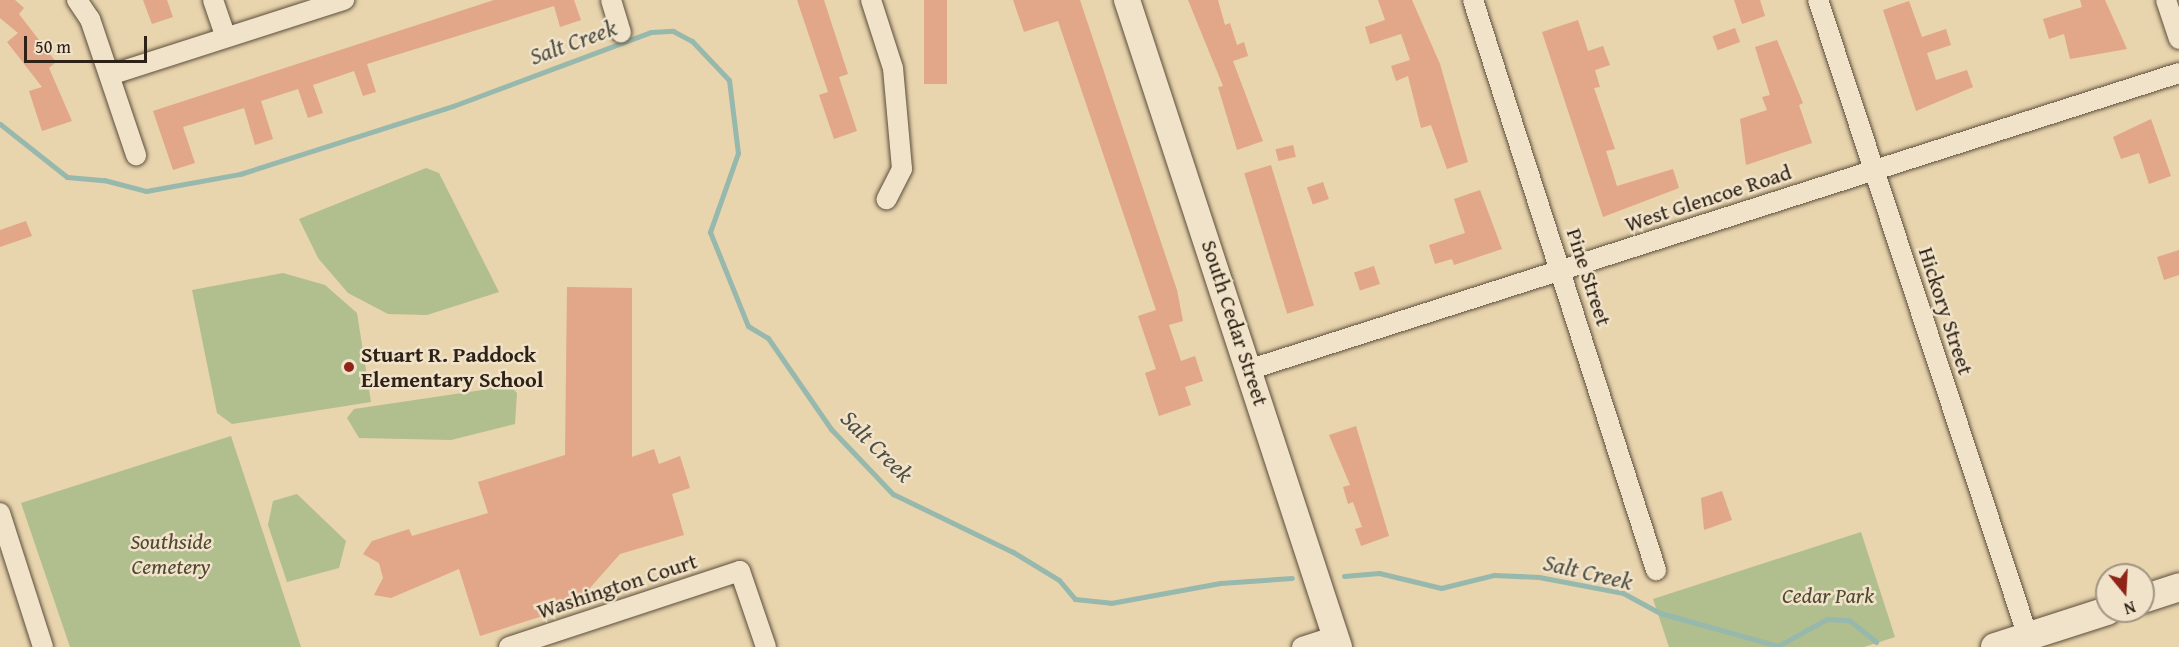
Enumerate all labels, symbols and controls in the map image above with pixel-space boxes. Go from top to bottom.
water label: Salt Creek [525,13,621,71]
scale bar [27,24,150,62]
text: 50 m [35,33,71,60]
street label: West Glencoe Road [1621,159,1795,237]
street label: Pine Street [1561,225,1617,329]
street label: South Cedar Street [1196,237,1274,409]
street label: Hickory Street [1913,244,1979,378]
place label: Stuart R. Paddock Elementary School [361,341,543,392]
marker: Stuart R. Paddock Elementary School [342,360,356,374]
water label: Salt Creek [835,404,919,488]
park label: Southside Cemetery [130,528,212,580]
street label: Washington Court [534,548,700,624]
water label: Salt Creek [1541,548,1635,596]
north arrow [2095,563,2155,623]
park label: Cedar Park [1782,583,1874,609]
text: N [2121,595,2139,621]

